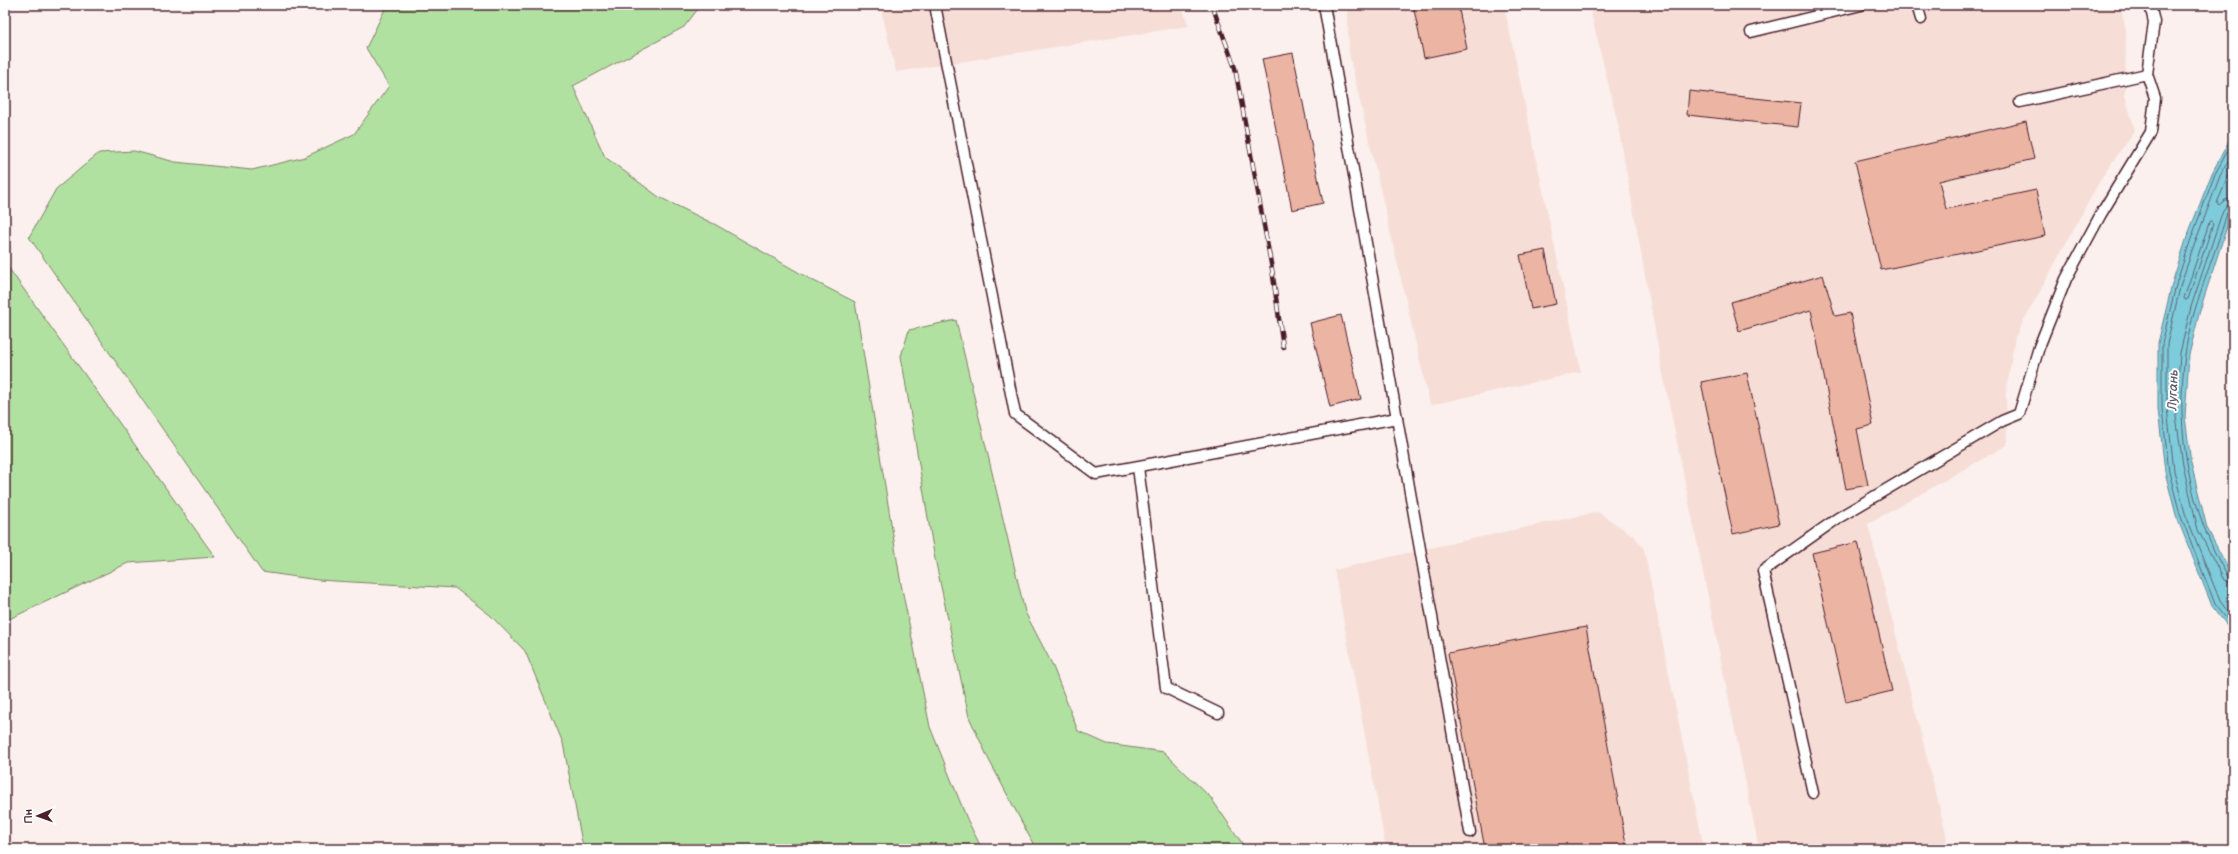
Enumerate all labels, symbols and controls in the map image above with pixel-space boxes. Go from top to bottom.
water label: Лугань [2164,369,2182,412]
north arrow [18,796,58,836]
text: Пн [22,809,35,824]

